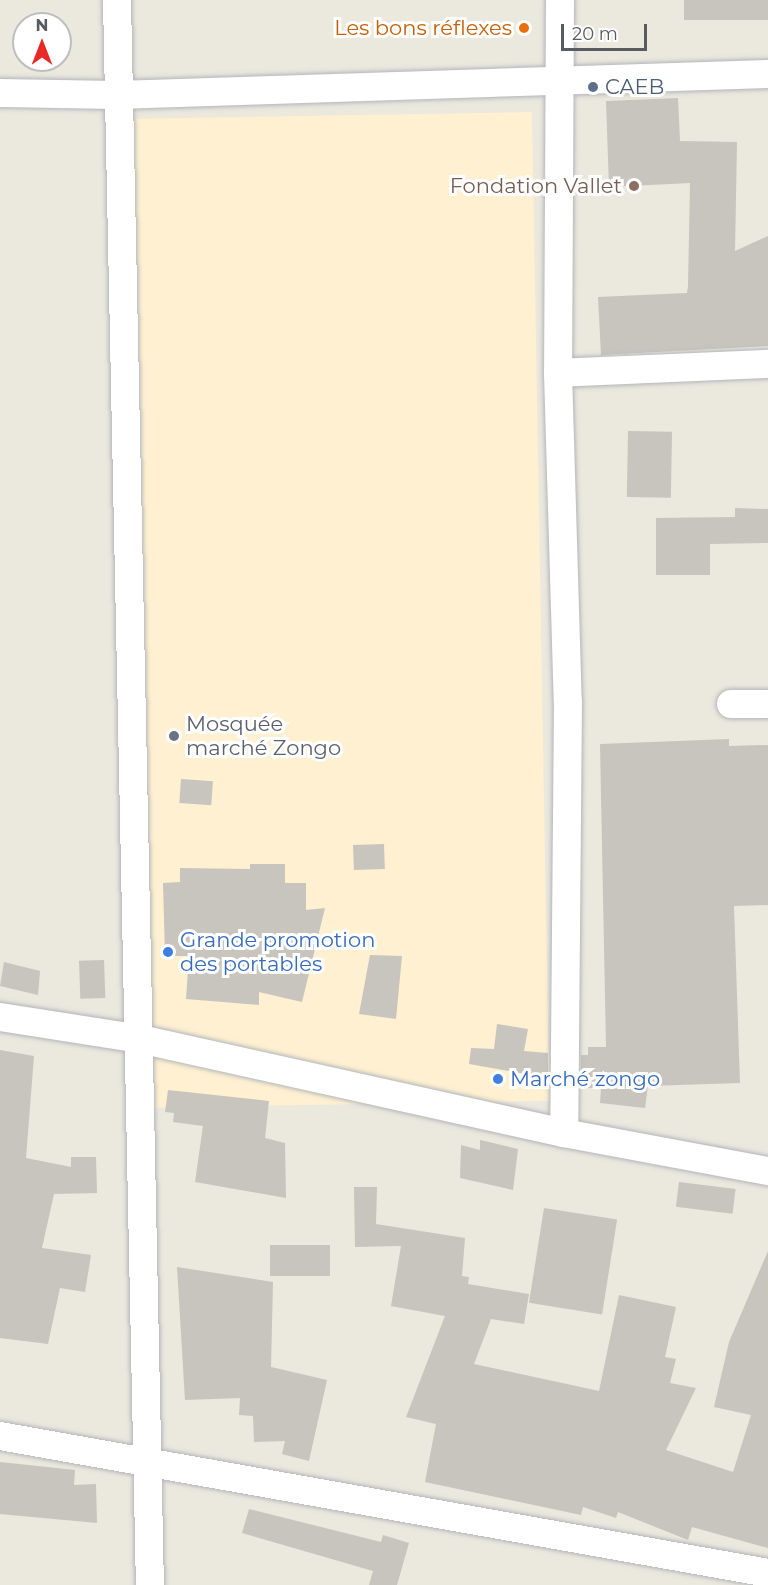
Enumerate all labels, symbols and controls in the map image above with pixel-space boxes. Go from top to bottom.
north arrow [12,12,72,72]
scale bar [564,12,650,50]
place label: Les bons réflexes [334,15,512,41]
text: N [36,16,48,35]
marker: Les bons réflexes [517,21,531,35]
text: 20 m [572,23,618,45]
place label: CAEB [605,74,664,100]
marker: CAEB [586,80,600,94]
place label: Fondation Vallet [450,173,622,199]
marker: Fondation Vallet [627,179,641,193]
place label: Mosquée marché Zongo [186,711,341,761]
marker: Mosquée marché Zongo [167,729,181,743]
place label: Grande promotion des portables [180,927,375,977]
marker: Grande promotion des portables [161,945,175,959]
place label: Marché zongo [510,1066,660,1092]
marker: Marché zongo [491,1072,505,1086]

